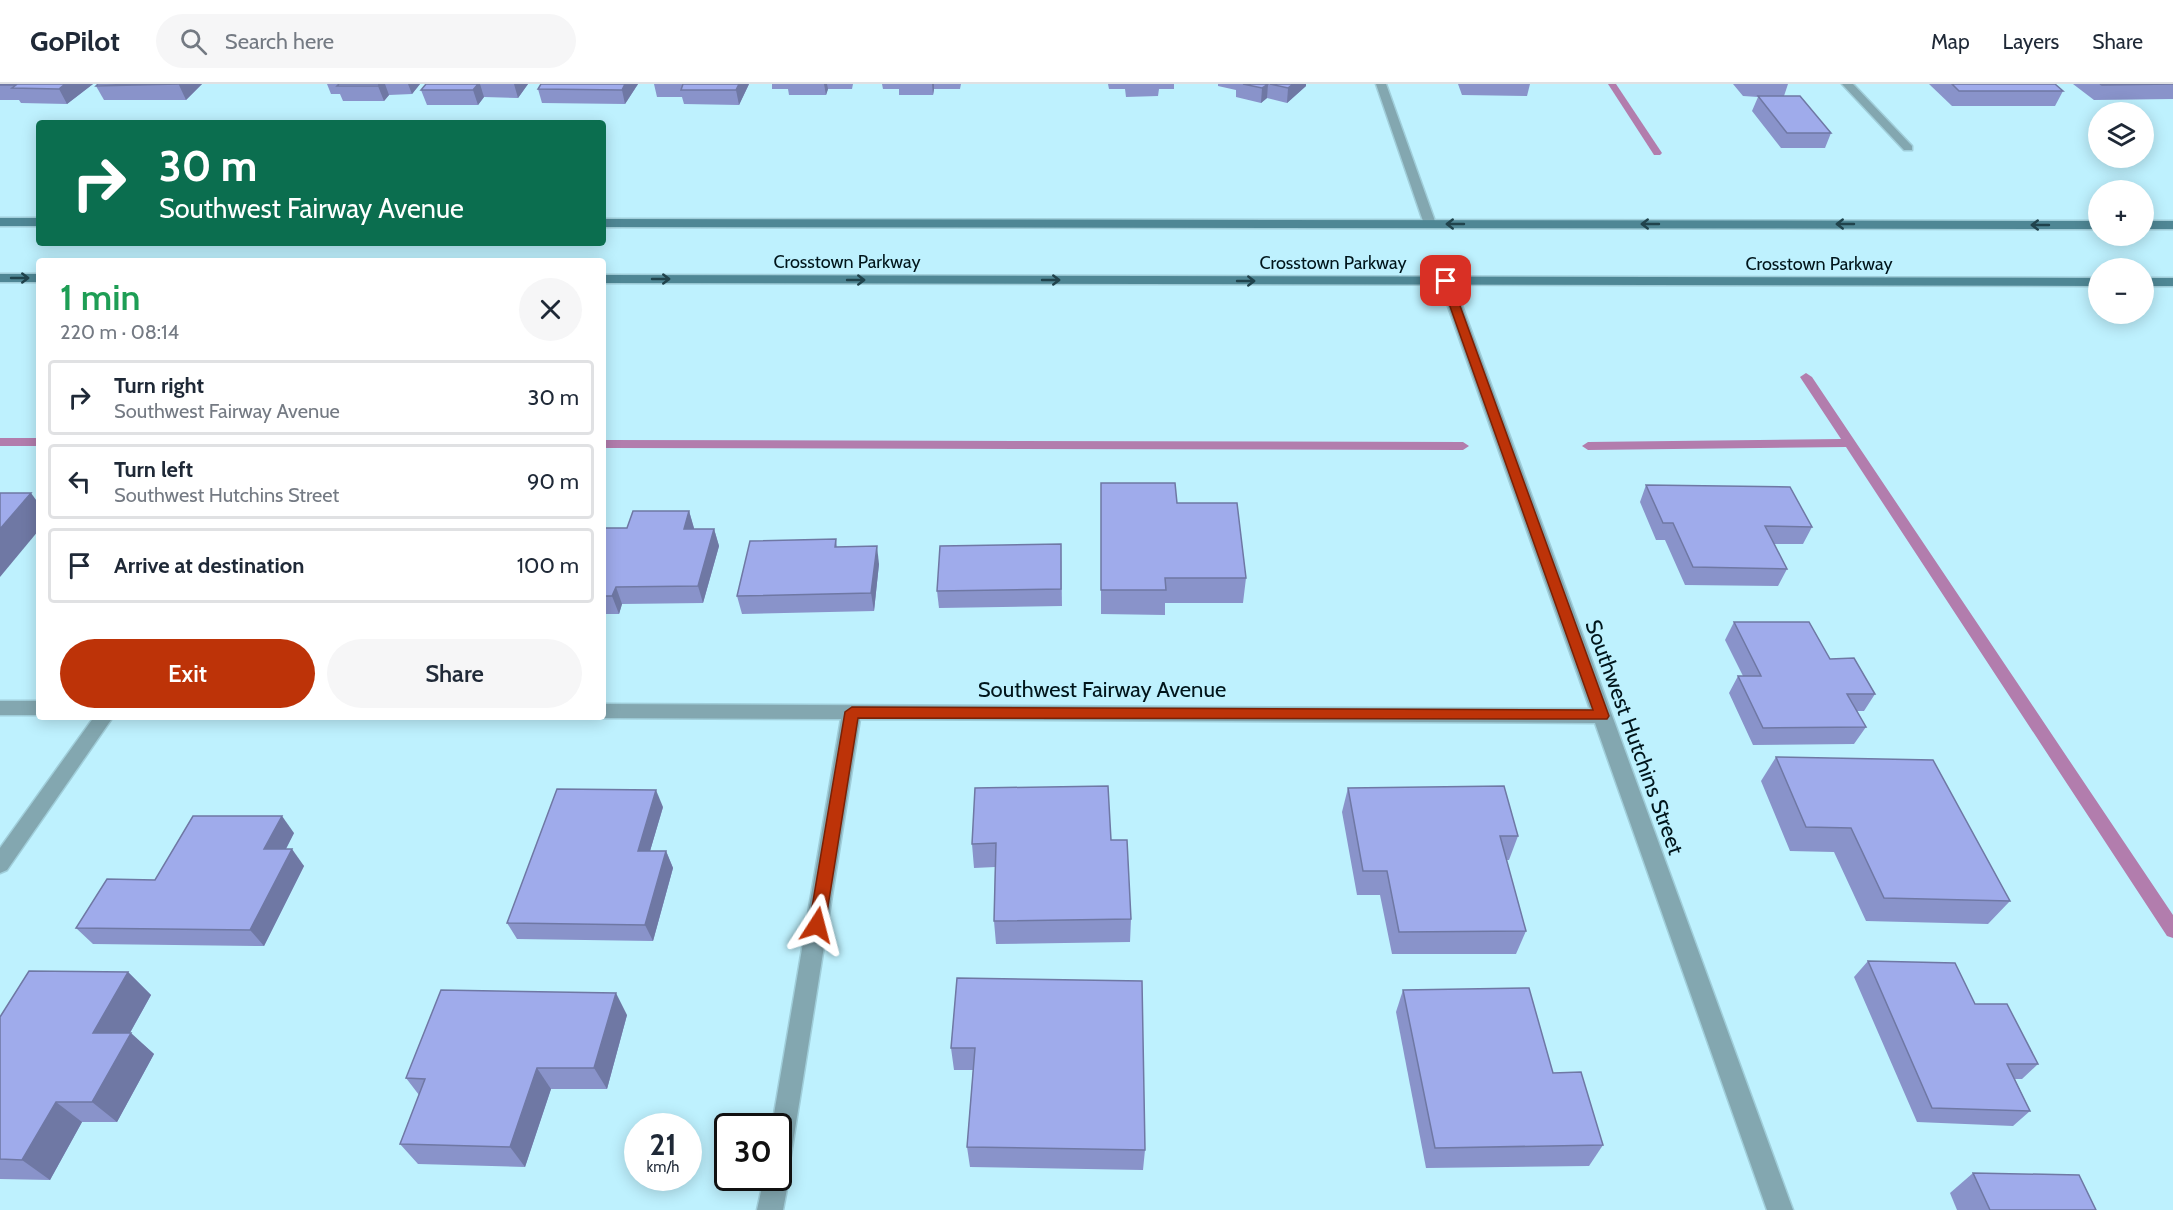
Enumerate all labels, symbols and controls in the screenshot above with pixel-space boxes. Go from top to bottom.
search box [156,14,576,68]
text: GoPilot [30,24,120,58]
icon: search [177,25,210,58]
text: Search here [225,28,334,55]
text: Map [1931,29,1970,54]
text: Layers [2003,29,2059,54]
text: Share [2092,29,2143,54]
map controls [2088,102,2154,324]
button: layers [2088,102,2154,168]
text: 30 m [159,140,257,192]
icon: right [60,144,138,222]
button: + [2088,180,2154,246]
text: Southwest Fairway Avenue [159,192,464,225]
one-way arrow [1446,218,1466,230]
one-way arrow [1641,218,1661,230]
one-way arrow [1836,218,1856,230]
one-way arrow [2031,219,2051,231]
street label: Crosstown Parkway [774,251,920,273]
street label: Crosstown Parkway [1260,252,1406,274]
street label: Crosstown Parkway [1746,253,1892,275]
pin [1420,255,1471,306]
button: − [2088,258,2154,324]
icon: arrive [1429,264,1462,297]
one-way arrow [9,272,29,284]
one-way arrow [651,273,671,285]
one-way arrow [846,274,866,286]
one-way arrow [1041,274,1061,286]
text: 1 min [60,275,140,319]
one-way arrow [1236,275,1256,286]
button: close [519,278,582,341]
text: 220 m · 08:14 [60,320,179,344]
text: Turn right [114,372,204,399]
icon: right [63,381,96,414]
text: 30 m [527,384,579,411]
text: Southwest Fairway Avenue [114,399,340,423]
text: Turn left [114,456,193,483]
icon: left [63,465,96,498]
text: 90 m [527,468,579,495]
text: Southwest Hutchins Street [114,483,339,507]
icon: arrive [63,549,96,582]
text: Arrive at destination [114,552,304,579]
text: 100 m [517,552,579,579]
street label: Southwest Hutchins Street [1579,616,1690,859]
button: Exit [60,639,315,708]
button: Share [327,639,582,708]
street label: Southwest Fairway Avenue [978,676,1226,703]
position arrow [785,893,849,957]
speed limit sign: 30 [714,1113,792,1191]
text: 21 [650,1126,676,1163]
text: km/h [647,1158,679,1176]

